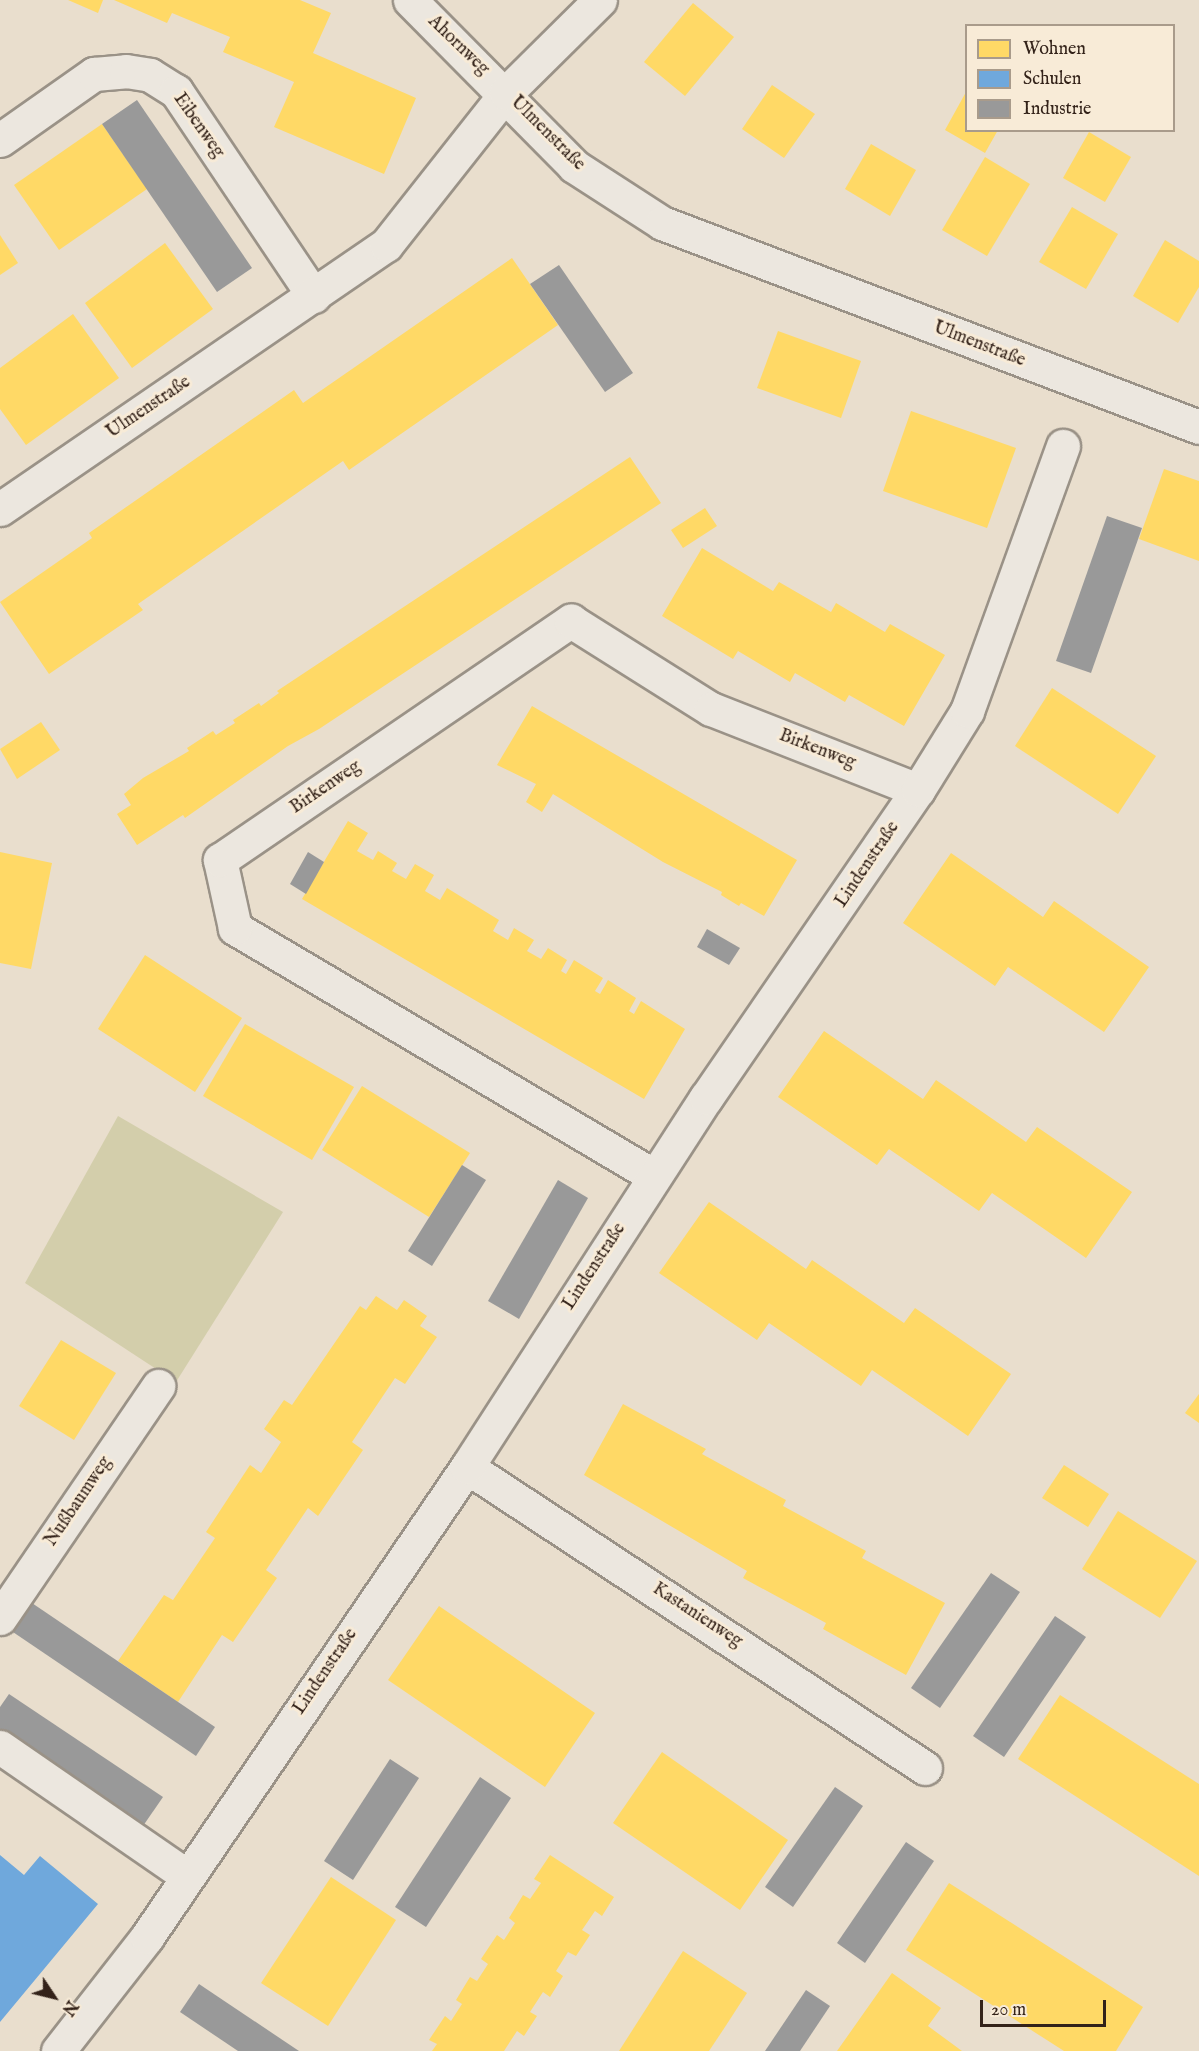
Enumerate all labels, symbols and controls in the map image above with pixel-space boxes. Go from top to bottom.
street label: Ahornweg [423,11,493,81]
legend [965,24,1175,132]
text: Wohnen [1023,38,1086,61]
text: Schulen [1023,68,1081,91]
street label: Eibenweg [168,89,228,163]
street label: Ulmenstraße [505,92,589,176]
text: Industrie [1023,98,1091,121]
street label: Ulmenstraße [930,318,1028,372]
street label: Ulmenstraße [103,372,195,444]
street label: Birkenweg [776,726,858,774]
street label: Birkenweg [287,757,365,819]
street label: Lindenstraße [831,818,905,912]
street label: Lindenstraße [559,1220,631,1314]
street label: Nußbaumweg [41,1453,117,1551]
street label: Kastanienweg [648,1579,746,1653]
street label: Lindenstraße [289,1625,363,1719]
north arrow [24,1967,84,2027]
scale bar [983,1988,1109,2026]
text: N [57,1996,81,2019]
text: 20 m [991,1999,1026,2022]

